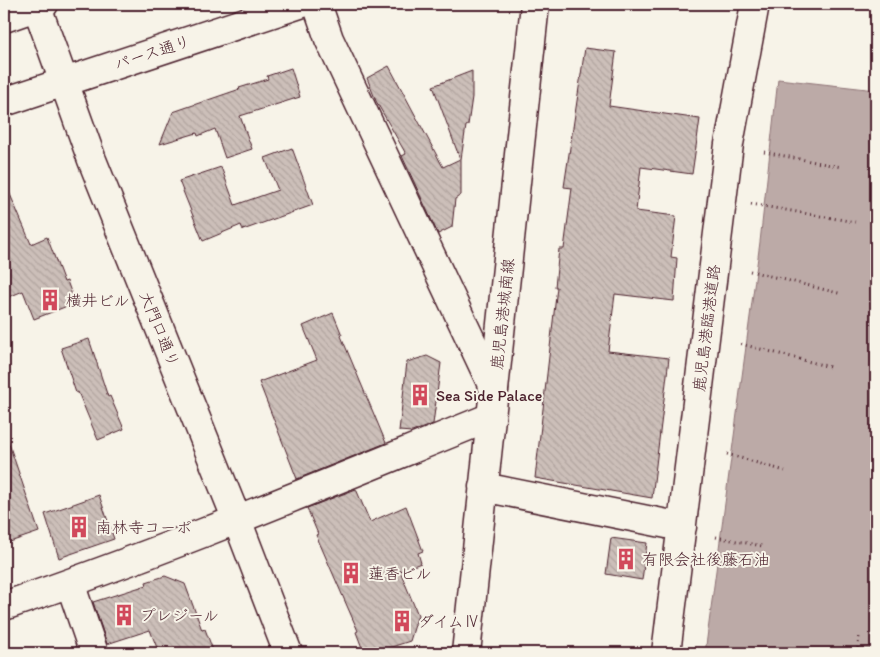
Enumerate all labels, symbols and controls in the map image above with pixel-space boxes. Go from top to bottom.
street label: パース通り [112,31,193,74]
street label: 鹿児島港城南線 [487,257,518,371]
street label: 鹿児島港臨港道路 [689,263,724,393]
building icon: 横井ビル [37,287,63,313]
street label: 大門口通り [136,289,183,370]
place label: 横井ビル [66,291,130,310]
building icon: Sea Side Palace [407,382,433,408]
place label: Sea Side Palace [436,386,542,405]
building icon: 南林寺コーポ [66,514,92,540]
place label: 南林寺コーポ [96,518,192,537]
building icon: 有限会社後藤石油 [613,546,639,572]
place label: 有限会社後藤石油 [642,550,770,569]
building icon: 蓮香ビル [338,560,364,586]
place label: 蓮香ビル [368,564,432,583]
building icon: プレジール [111,602,137,628]
place label: プレジール [140,606,219,625]
building icon: ダイムⅣ [389,608,415,634]
place label: ダイムⅣ [418,612,480,631]

